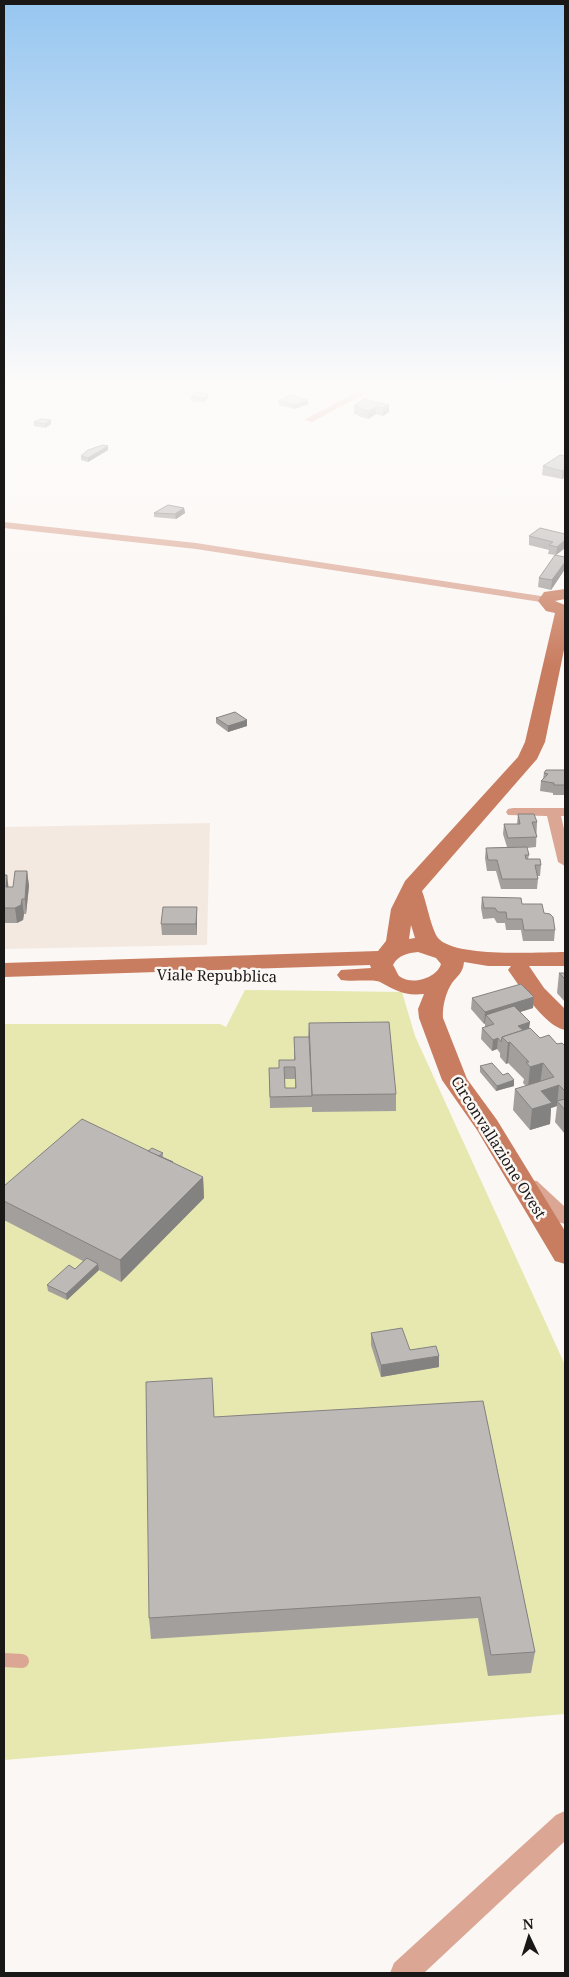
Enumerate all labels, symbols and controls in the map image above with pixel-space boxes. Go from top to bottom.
street label: Viale Repubblica [157,964,277,986]
street label: Circonvallazione Ovest [447,1072,551,1222]
north arrow [504,1912,554,1962]
text: N [522,1914,534,1933]

